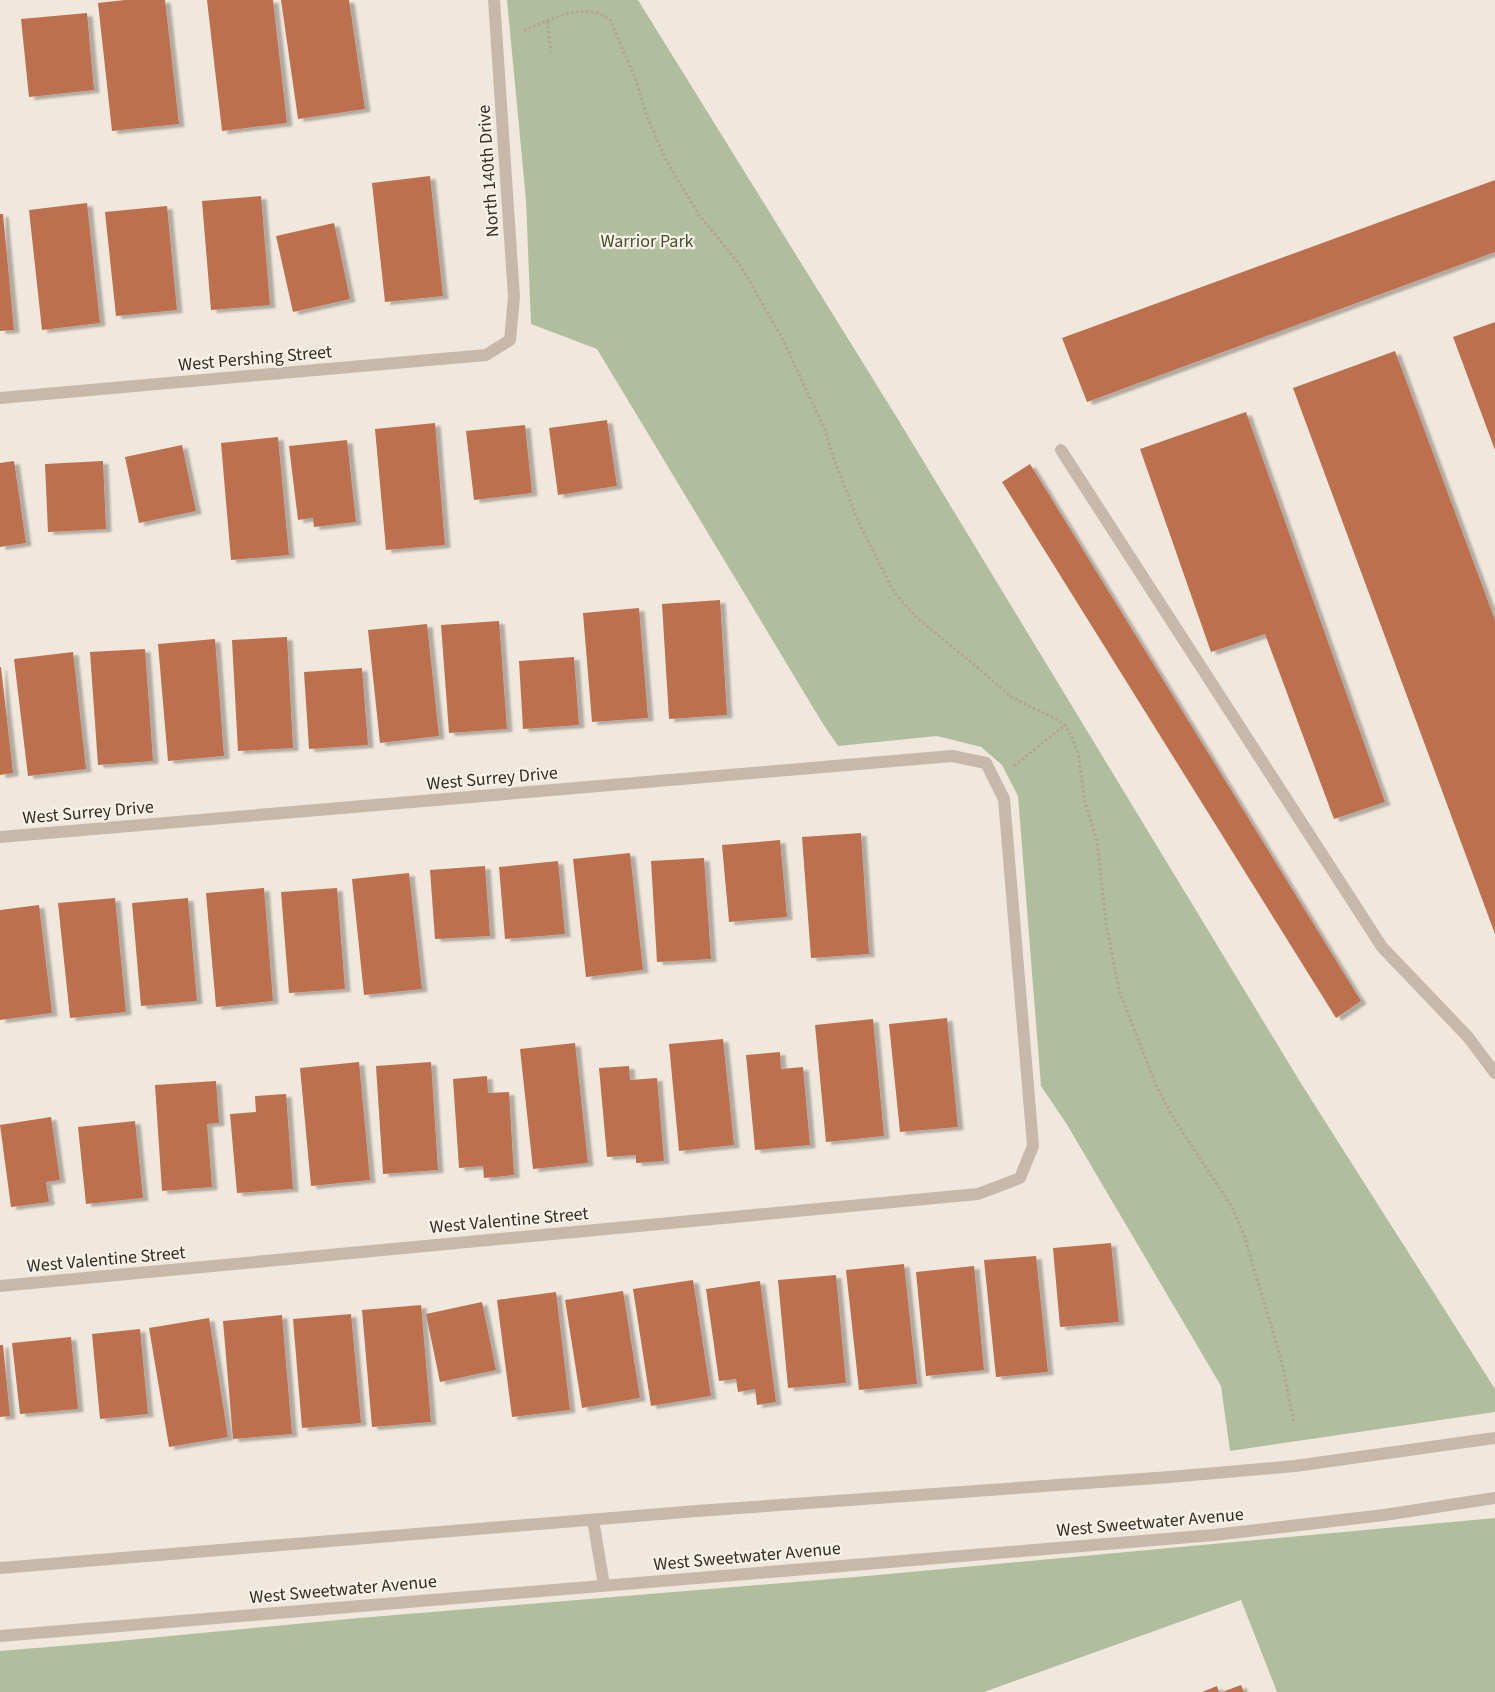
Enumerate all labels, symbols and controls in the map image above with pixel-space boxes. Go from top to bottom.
street label: North 140th Drive [471,104,506,238]
park label: Warrior Park [600,229,694,254]
street label: West Pershing Street [177,339,333,378]
street label: West Surrey Drive [425,760,559,797]
street label: West Surrey Drive [21,794,155,831]
street label: West Valentine Street [429,1201,589,1240]
street label: West Valentine Street [26,1240,186,1279]
street label: West Sweetwater Avenue [1055,1502,1245,1543]
street label: West Sweetwater Avenue [652,1536,842,1577]
street label: West Sweetwater Avenue [248,1569,438,1610]

